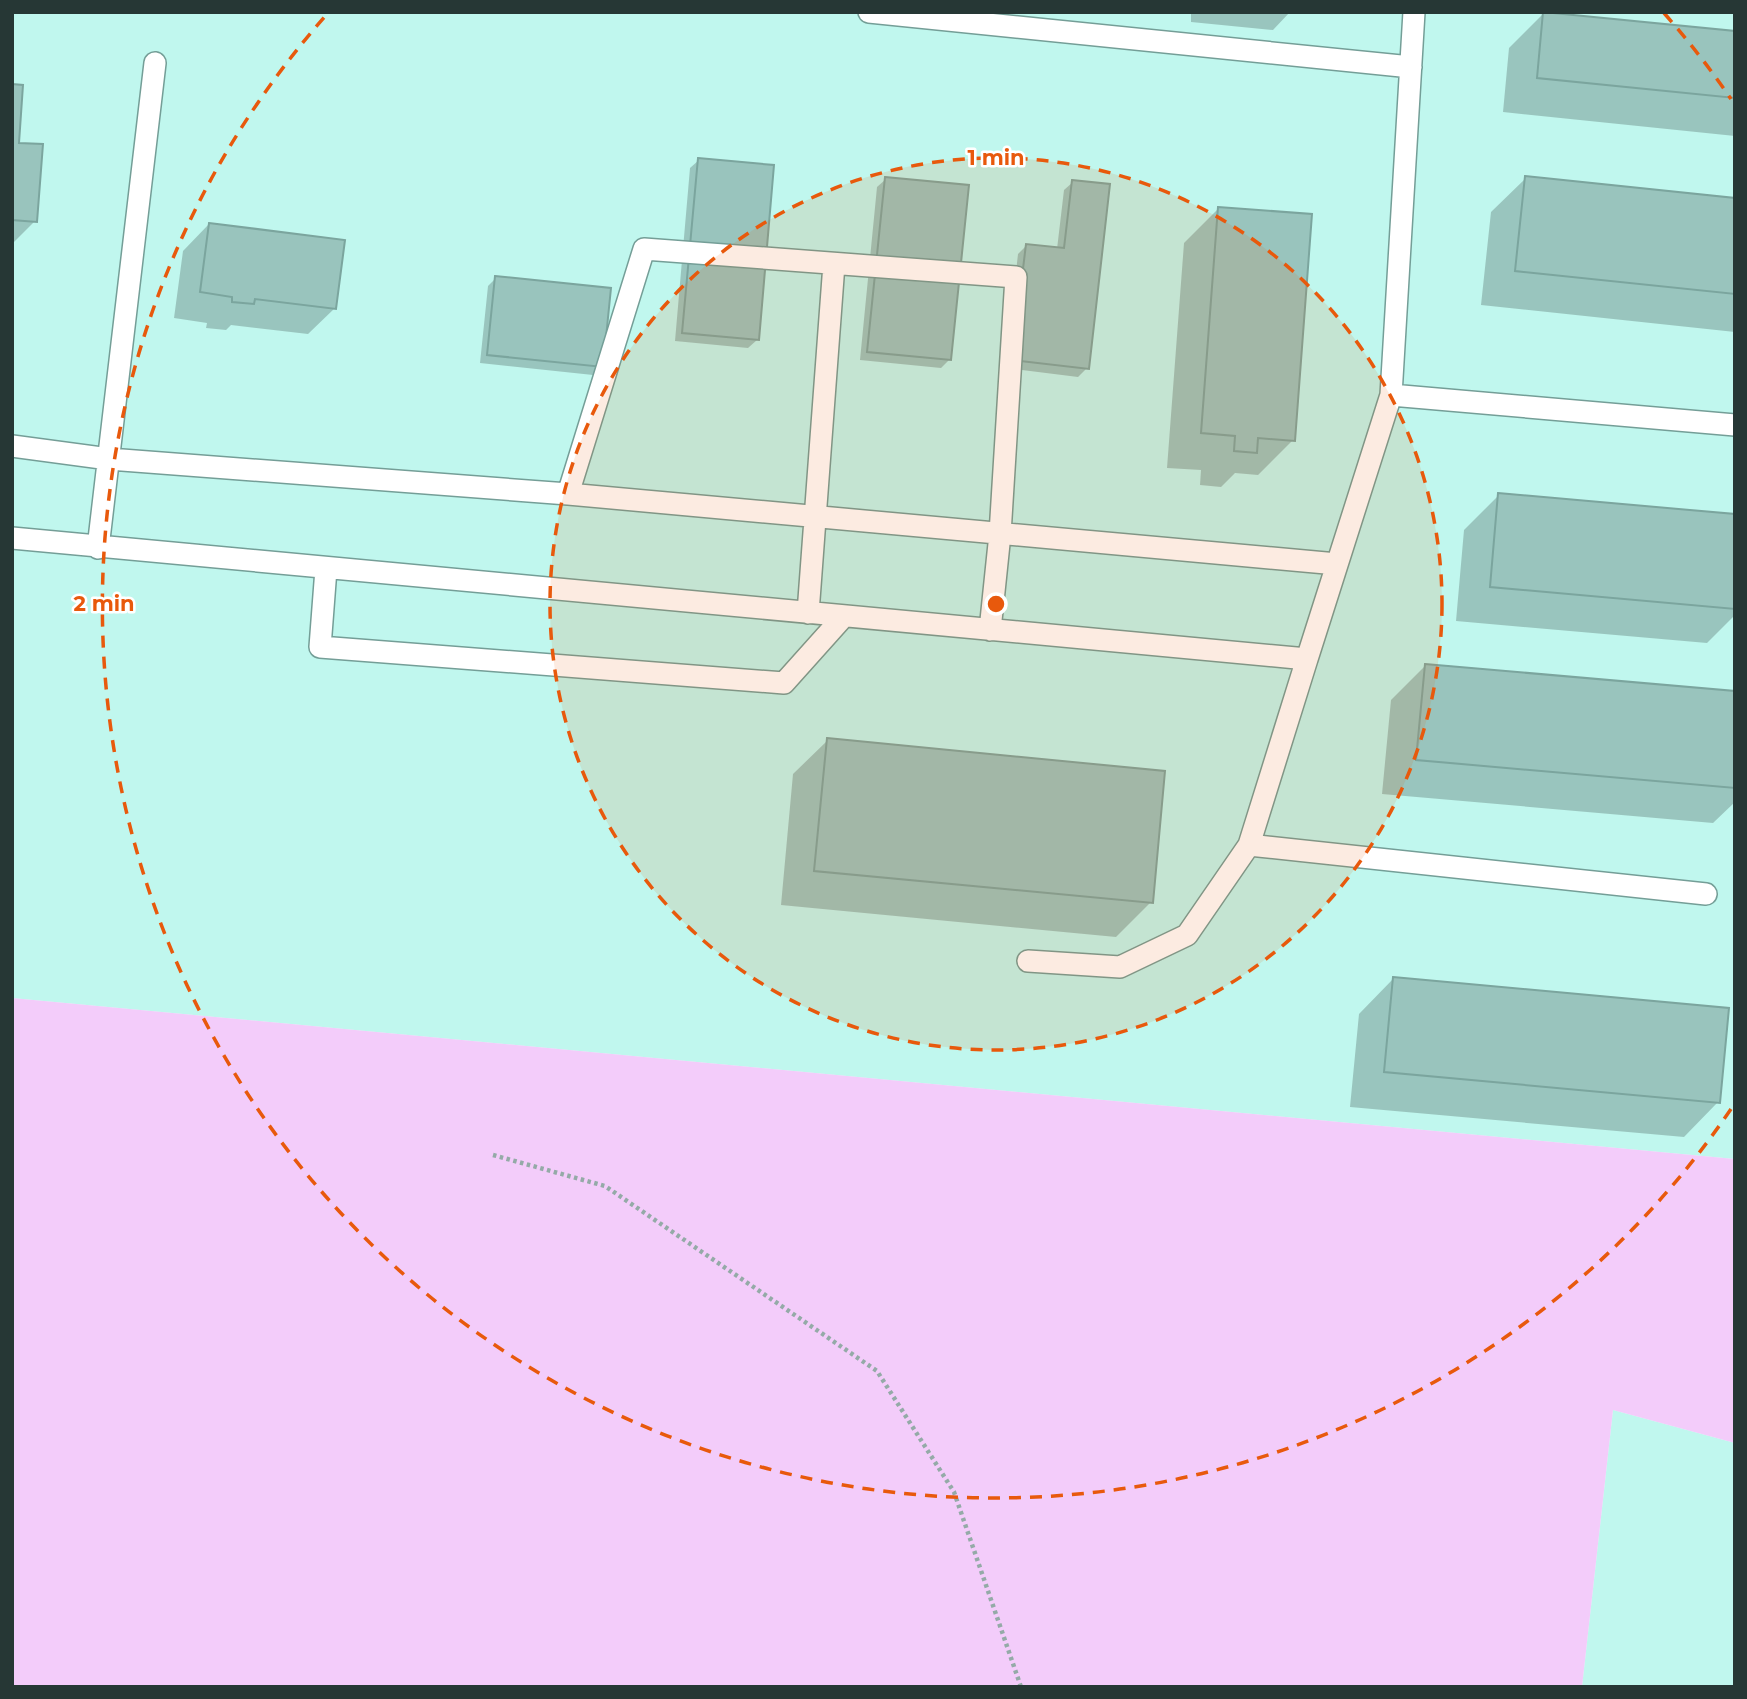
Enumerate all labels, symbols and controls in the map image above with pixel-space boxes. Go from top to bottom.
text: 1 min [967,145,1025,170]
text: 2 min [73,591,135,616]
centre of rings [984,592,1008,616]

